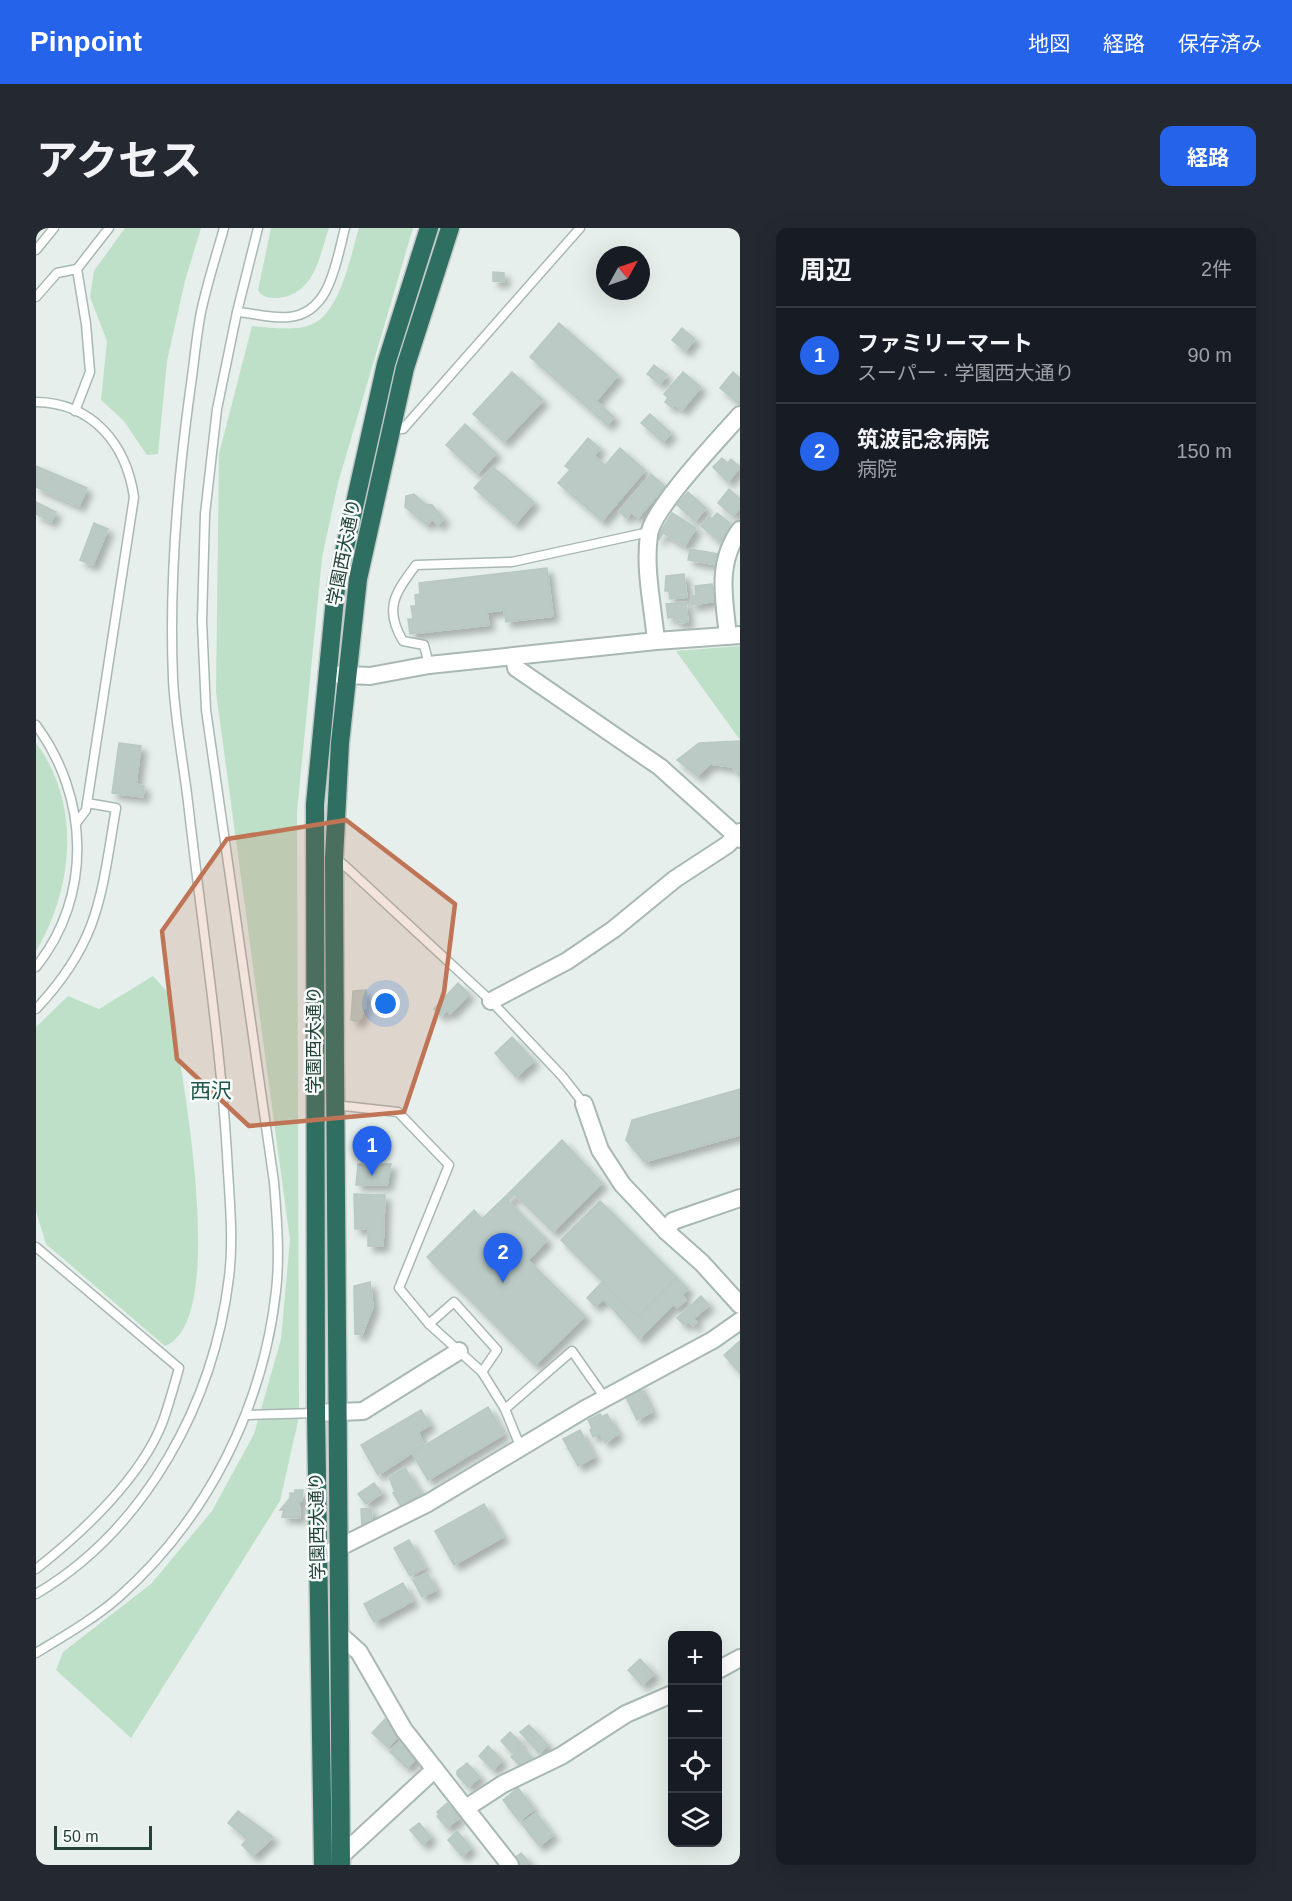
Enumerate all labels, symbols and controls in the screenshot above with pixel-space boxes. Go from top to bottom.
text: Pinpoint [30,26,142,57]
text: 地図 [1028,32,1070,55]
text: 経路 [1103,32,1145,55]
text: 保存済み [1178,32,1262,55]
button: 経路 [1160,126,1256,186]
text: アクセス [36,137,202,184]
north arrow [596,246,650,300]
text: 周辺 [800,255,852,285]
text: 2件 [1201,258,1232,280]
text: ファミリーマート [857,331,1033,356]
text: 1 [814,344,825,366]
text: 90 m [1188,344,1232,366]
text: スーパー · 学園西大通り [857,362,1075,384]
text: 筑波記念病院 [857,427,989,452]
text: 2 [814,440,825,462]
text: 150 m [1176,440,1232,462]
text: 病院 [857,458,897,480]
street label: 学園西大通り [324,497,364,607]
street label: 学園西大通り [304,986,324,1094]
your location [371,989,400,1018]
district label: 西沢 [190,1079,232,1102]
pin: 1 [352,1126,392,1176]
pin: 2 [484,1234,522,1283]
street label: 学園西大通り [306,1472,328,1580]
map controls [668,1631,722,1847]
button: + [668,1631,722,1685]
button: − [668,1685,722,1739]
button: locate [668,1739,722,1793]
button: layers [668,1793,722,1847]
scale bar [54,1823,152,1850]
text: 50 m [63,1828,99,1845]

